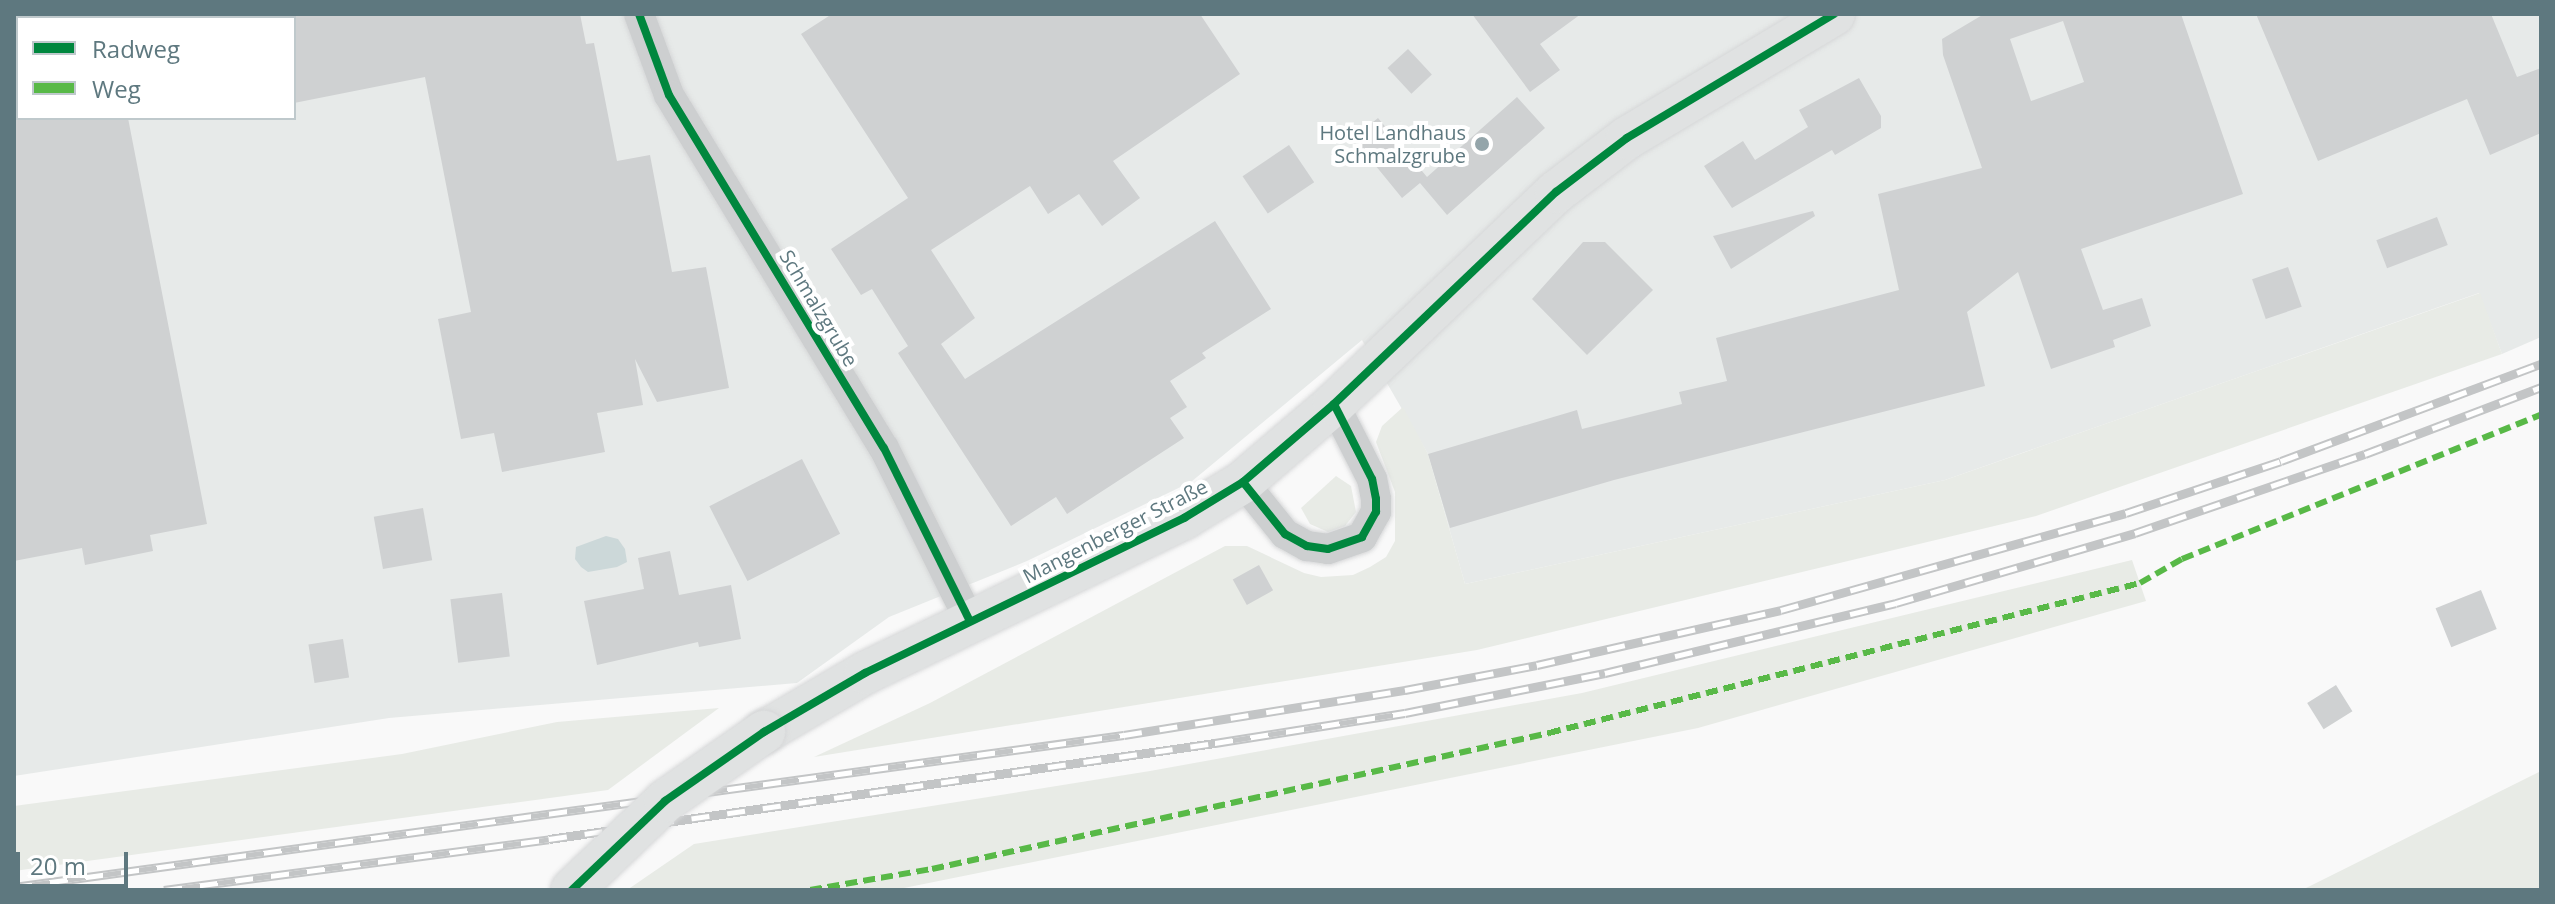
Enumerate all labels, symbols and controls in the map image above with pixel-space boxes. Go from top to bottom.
legend [16,16,296,120]
text: Radweg [92,32,180,65]
text: Weg [92,72,141,105]
place label: Hotel Landhaus Schmalzgrube [1319,120,1466,167]
marker: Hotel Landhaus Schmalzgrube [1473,135,1491,153]
street label: Schmalzgrube [775,245,863,371]
street label: Mangenberger Straße [1019,474,1211,588]
scale bar [20,836,132,886]
text: 20 m [30,849,86,882]

